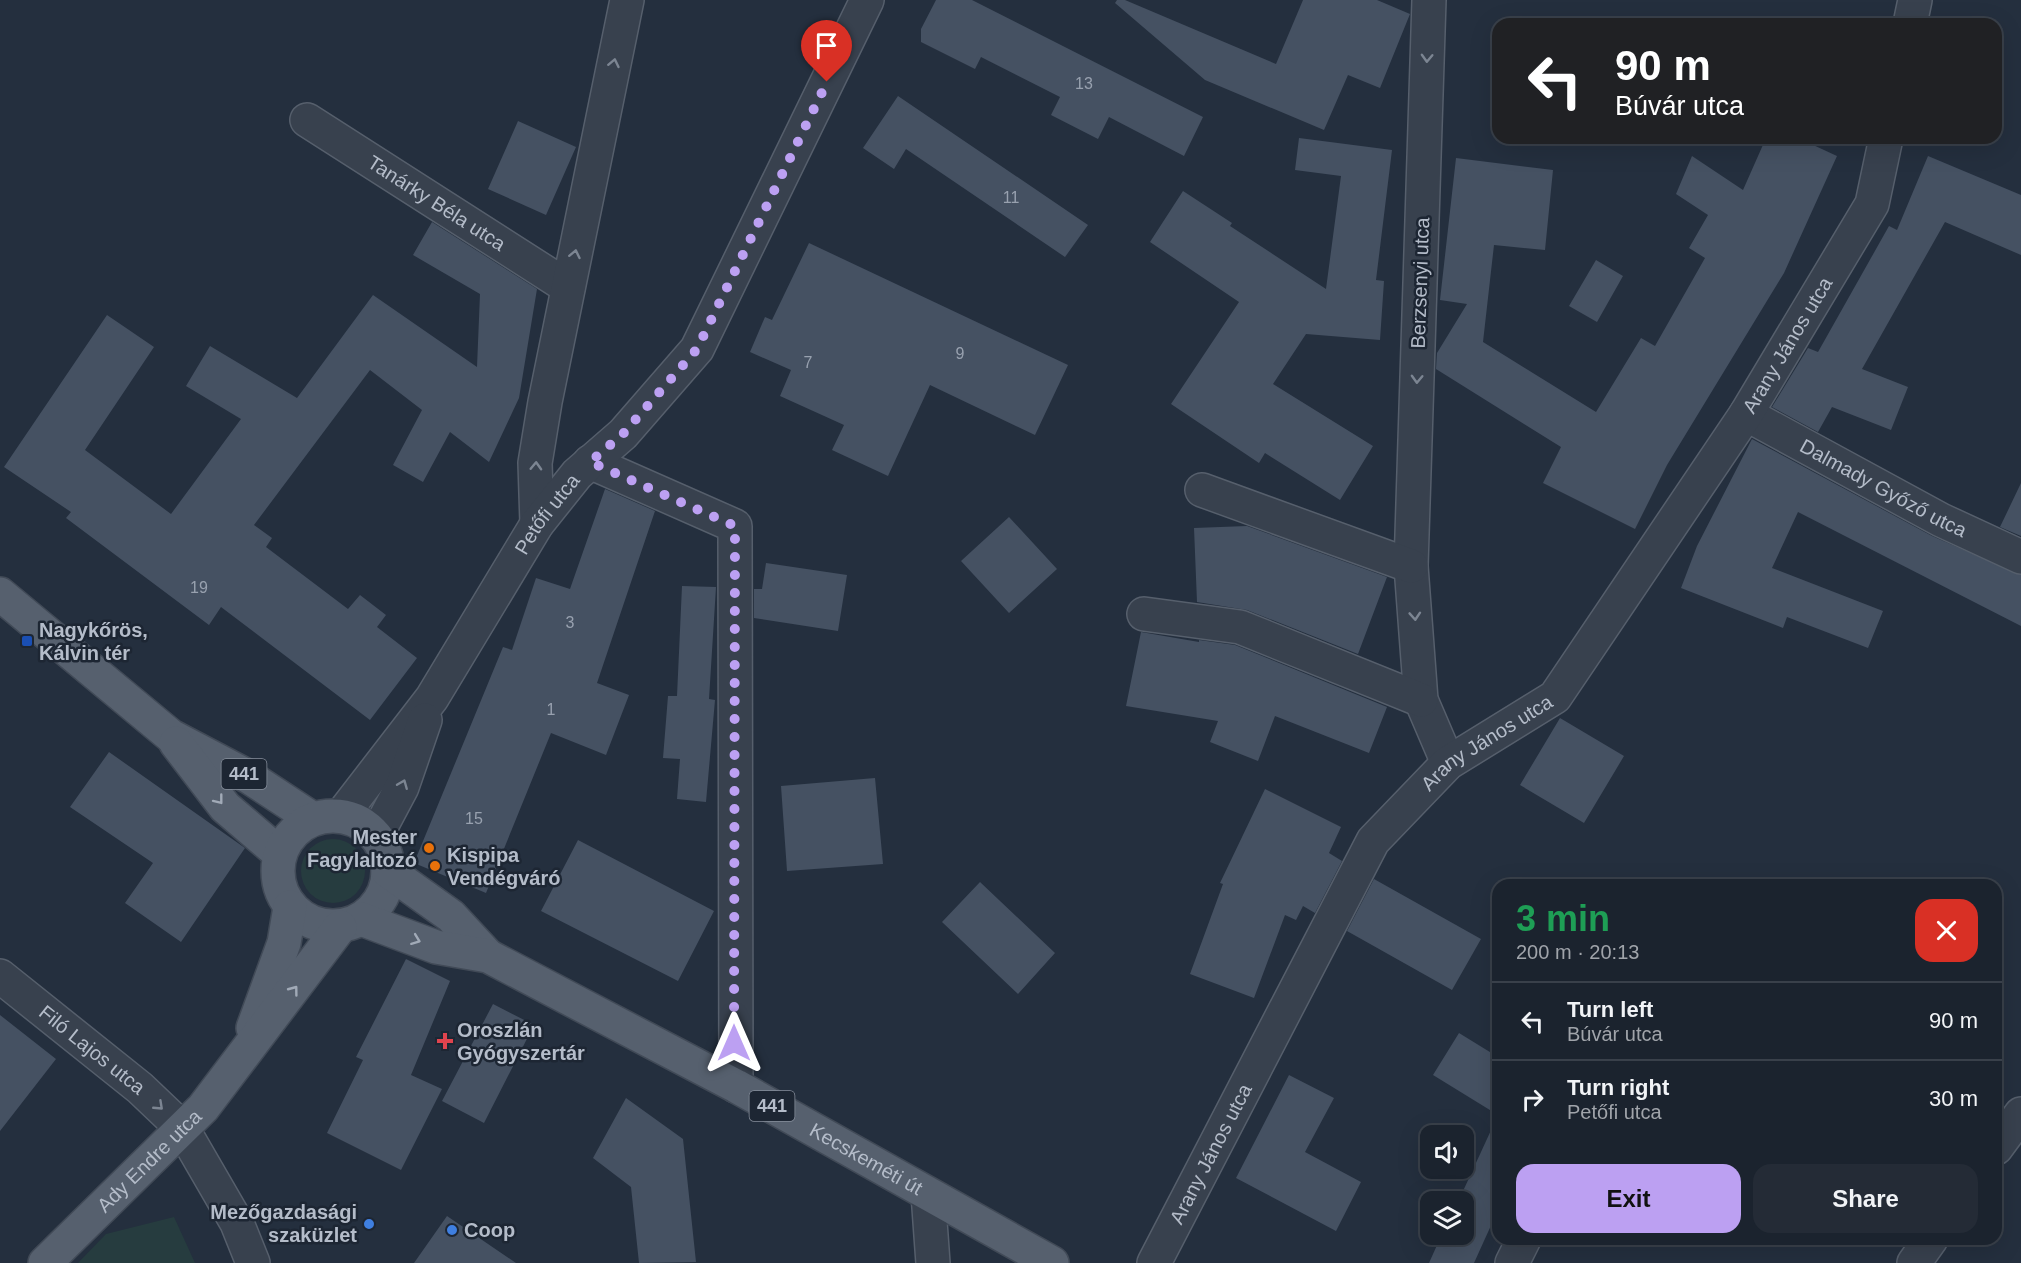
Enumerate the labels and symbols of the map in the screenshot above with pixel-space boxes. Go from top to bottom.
pin [801,20,852,82]
one-way arrow [1421,54,1434,63]
one-way arrow [607,58,620,68]
house number: 13 [1075,75,1093,92]
street label: Tanárky Béla utca [364,151,510,256]
house number: 11 [1003,189,1019,206]
street label: Berzsenyi utca [1407,216,1433,349]
one-way arrow [567,249,580,259]
street label: Arany János utca [1738,273,1837,417]
house number: 9 [956,345,965,362]
house number: 7 [804,354,813,371]
one-way arrow [1410,375,1423,384]
street label: Dalmady Győző utca [1796,434,1971,542]
one-way arrow [529,461,542,470]
street label: Petőfi utca [510,469,584,558]
house number: 19 [190,579,208,596]
one-way arrow [1408,612,1421,621]
house number: 3 [566,614,575,631]
place label: Nagykőrös, Kálvin tér [39,619,148,664]
marker: Nagykőrös, Kálvin tér [20,634,34,648]
street label: Arany János utca [1417,690,1557,795]
house number: 1 [547,701,556,718]
road number: 441 [222,759,266,789]
one-way arrow [396,780,408,791]
one-way arrow [211,793,222,804]
house number: 15 [465,810,483,827]
place label: Mester Fagylaltozó [307,826,417,871]
marker: Mester Fagylaltozó [422,841,436,855]
place label: Kispipa Vendégváró [447,844,560,889]
marker: Kispipa Vendégváró [428,859,442,873]
one-way arrow [410,933,421,945]
one-way arrow [286,986,297,997]
street label: Filó Lajos utca [35,1001,150,1099]
position arrow [702,1011,766,1075]
place label: Oroszlán Gyógyszertár [457,1019,585,1064]
marker: Oroszlán Gyógyszertár [438,1034,452,1048]
street label: Arany János utca [1165,1079,1256,1227]
road number: 441 [750,1091,794,1121]
one-way arrow [153,1099,163,1110]
street label: Ady Endre utca [93,1104,206,1217]
street label: Kecskeméti út [806,1119,927,1199]
place label: Mezőgazdasági szaküzlet [210,1201,357,1246]
marker: Mezőgazdasági szaküzlet [362,1217,376,1231]
place label: Coop [464,1219,515,1241]
marker: Coop [445,1223,459,1237]

